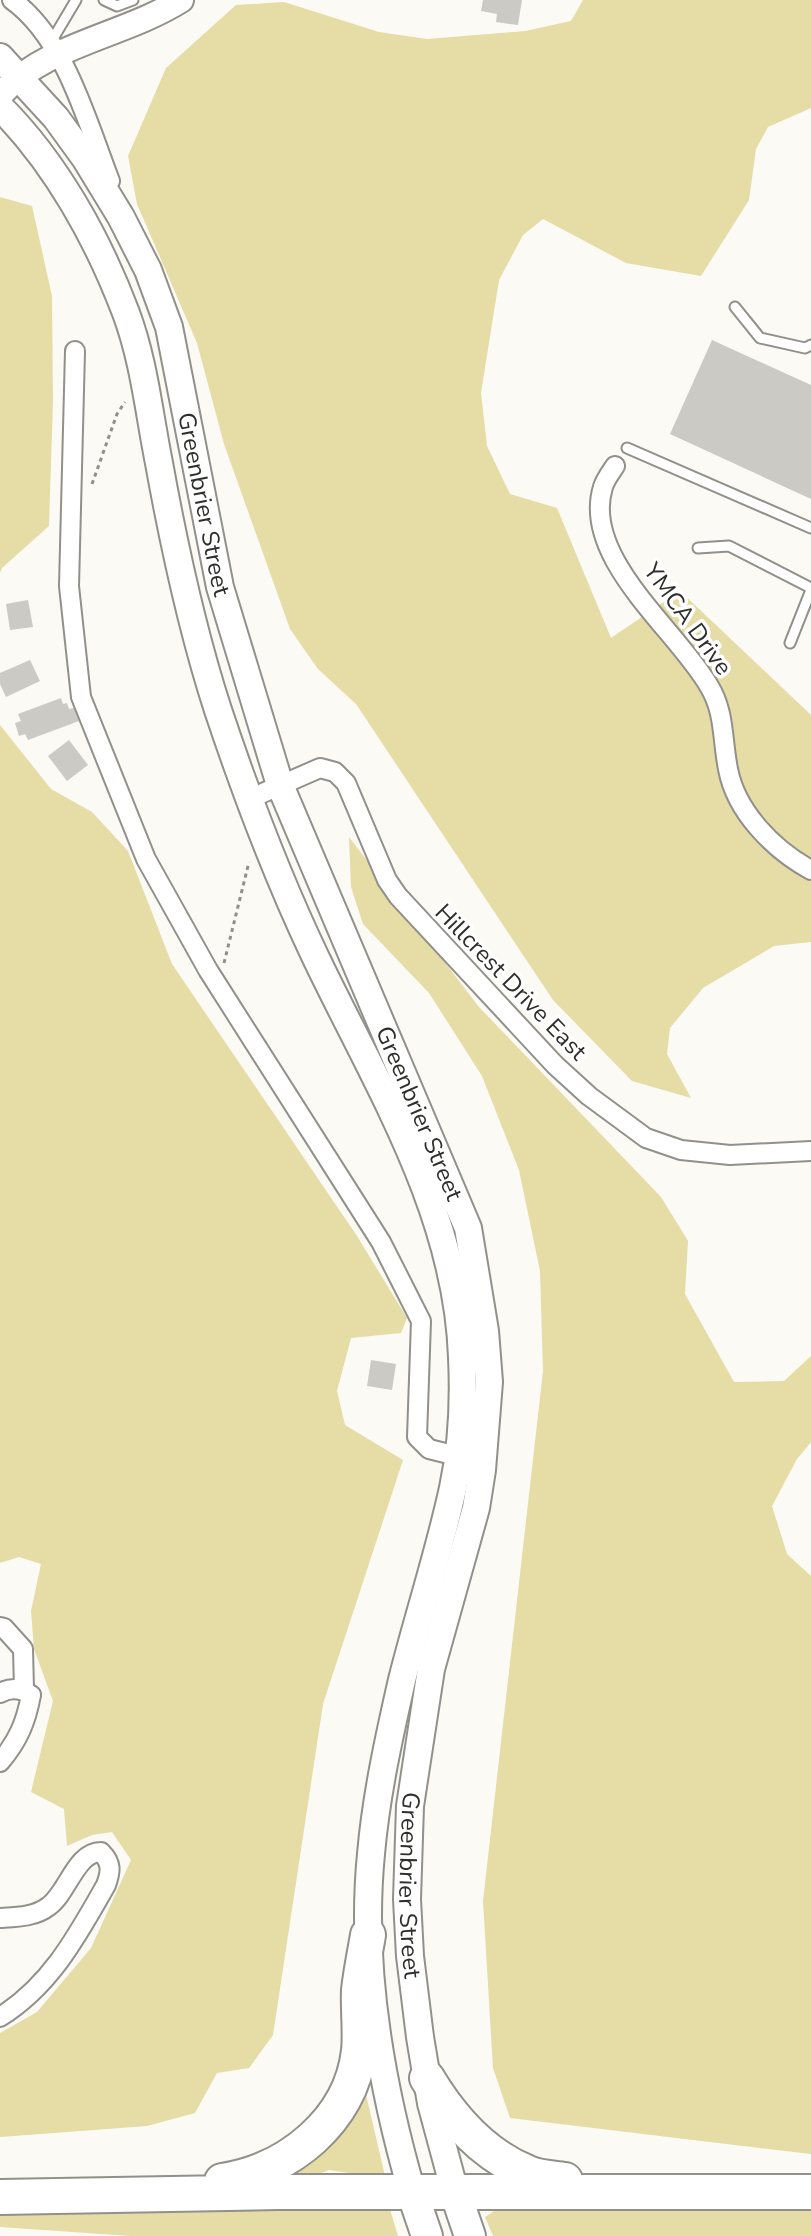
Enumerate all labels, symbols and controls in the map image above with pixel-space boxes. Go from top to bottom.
street label: Greenbrier Street [170,410,238,600]
street label: YMCA Drive [636,556,740,682]
street label: Hillcrest Drive East [428,897,594,1068]
street label: Greenbrier Street [368,1021,471,1206]
street label: Greenbrier Street [391,1790,429,1981]

